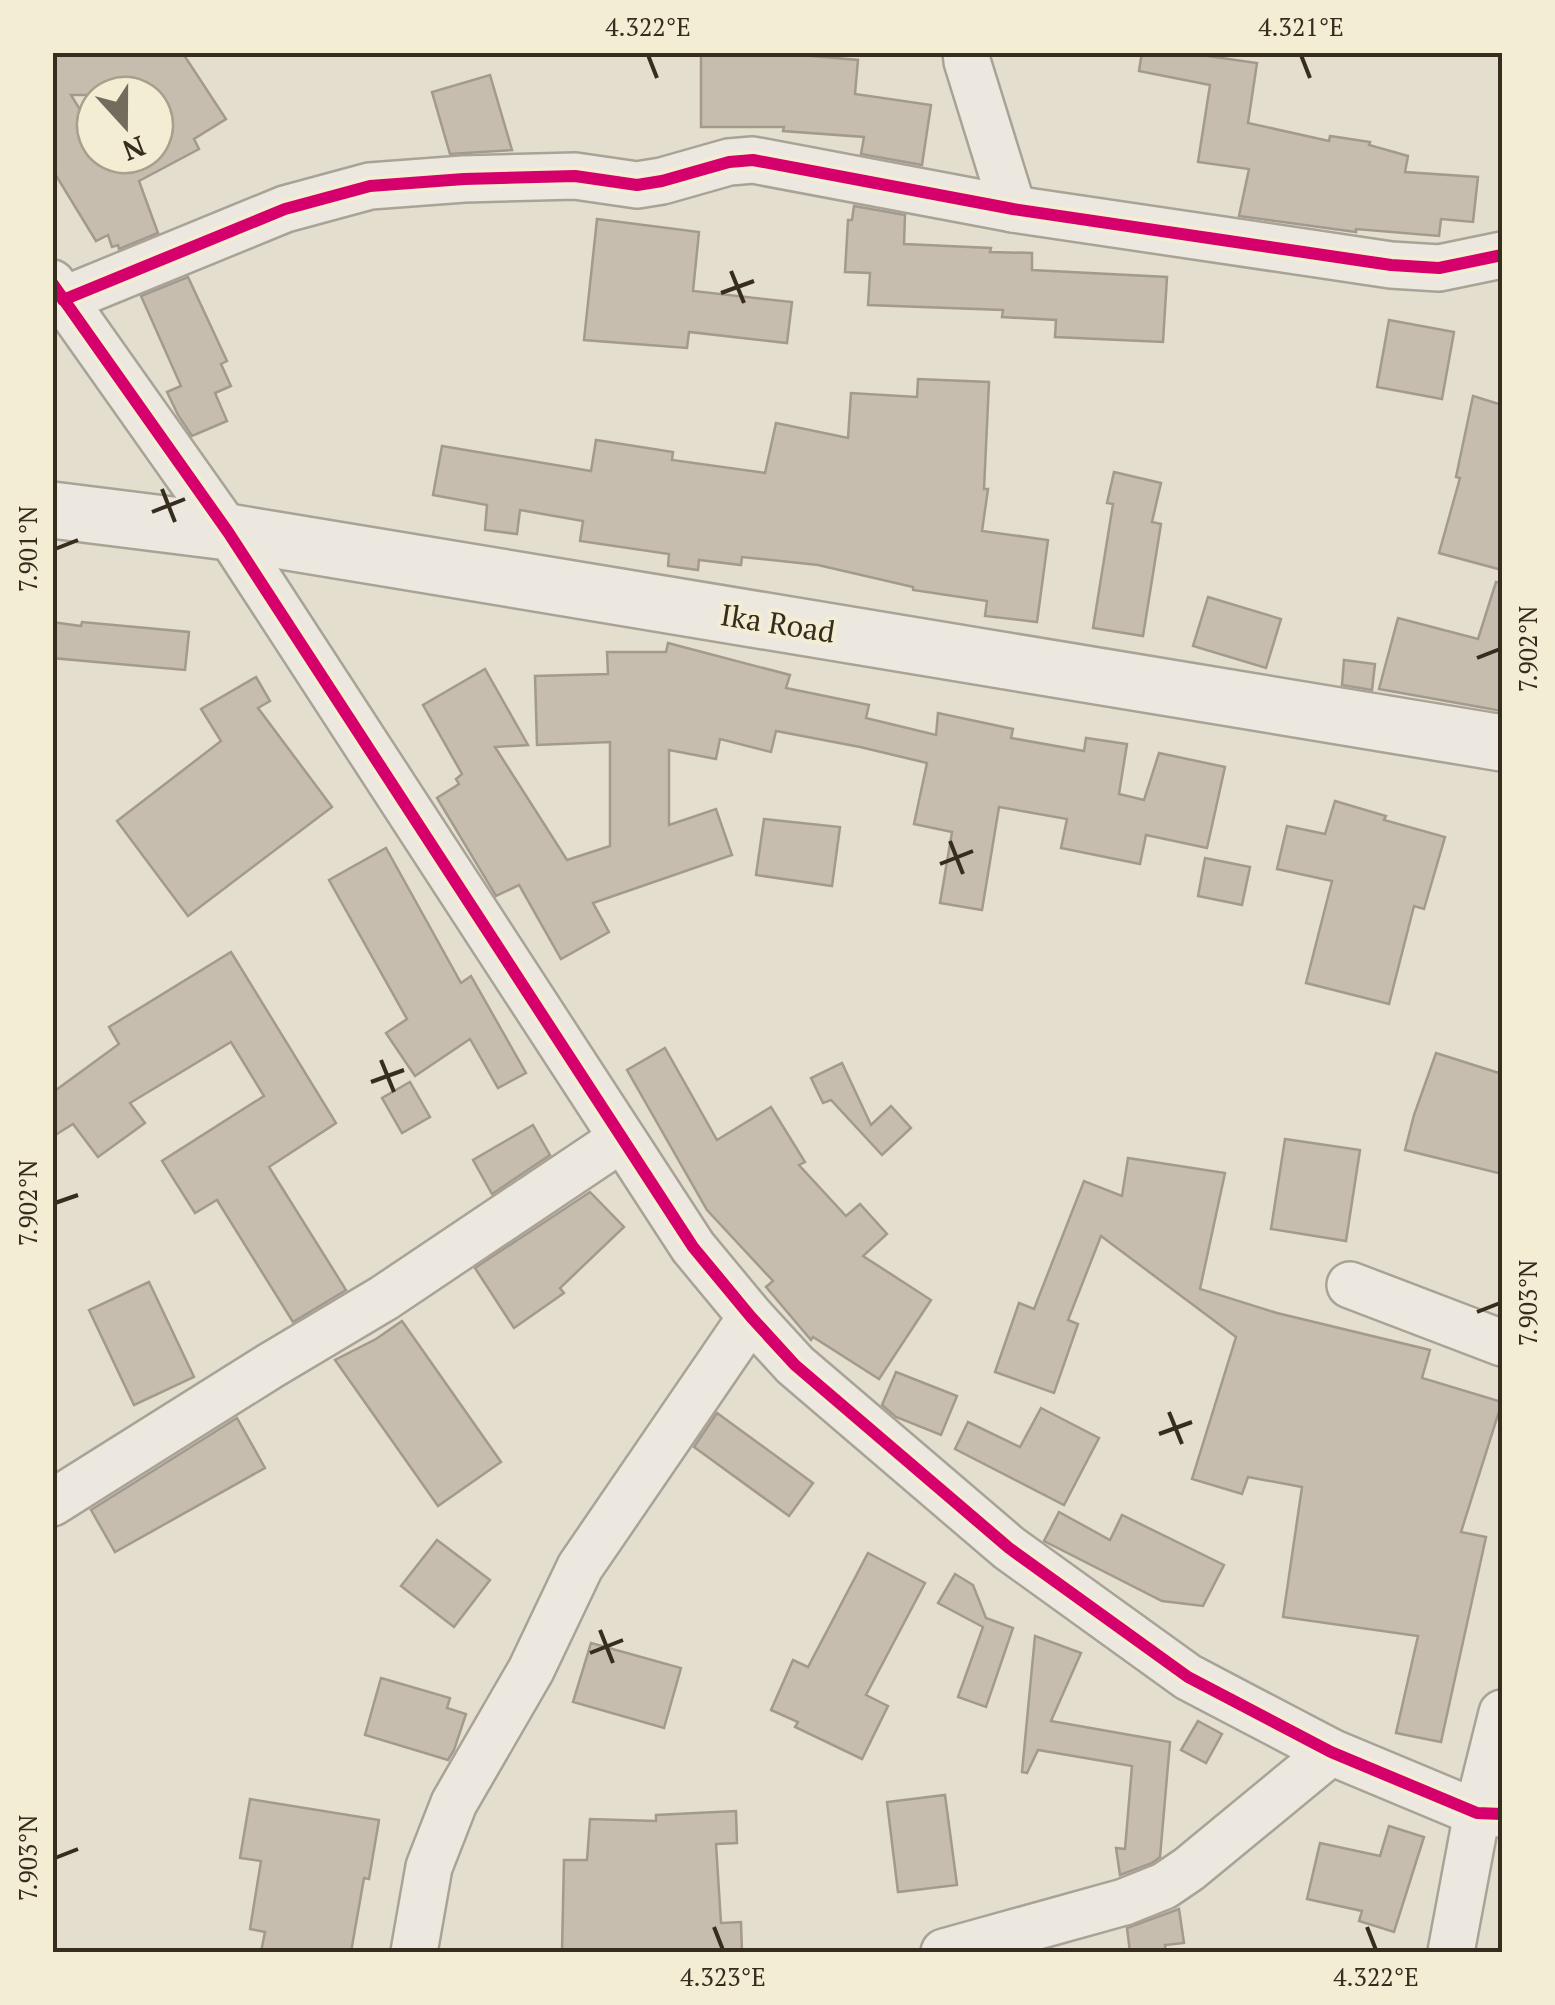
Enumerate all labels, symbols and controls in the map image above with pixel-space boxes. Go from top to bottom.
text: 4.322°E [605,10,691,43]
text: 4.321°E [1258,10,1344,43]
north arrow [75,75,175,175]
text: N [118,128,151,170]
text: 7.901°N [11,506,44,592]
street label: Ika Road [718,594,838,652]
text: 7.902°N [1511,606,1544,692]
text: 7.902°N [11,1160,44,1246]
text: 7.903°N [1511,1260,1544,1346]
text: 7.903°N [11,1815,44,1901]
text: 4.323°E [680,1960,766,1993]
text: 4.322°E [1333,1960,1419,1993]

